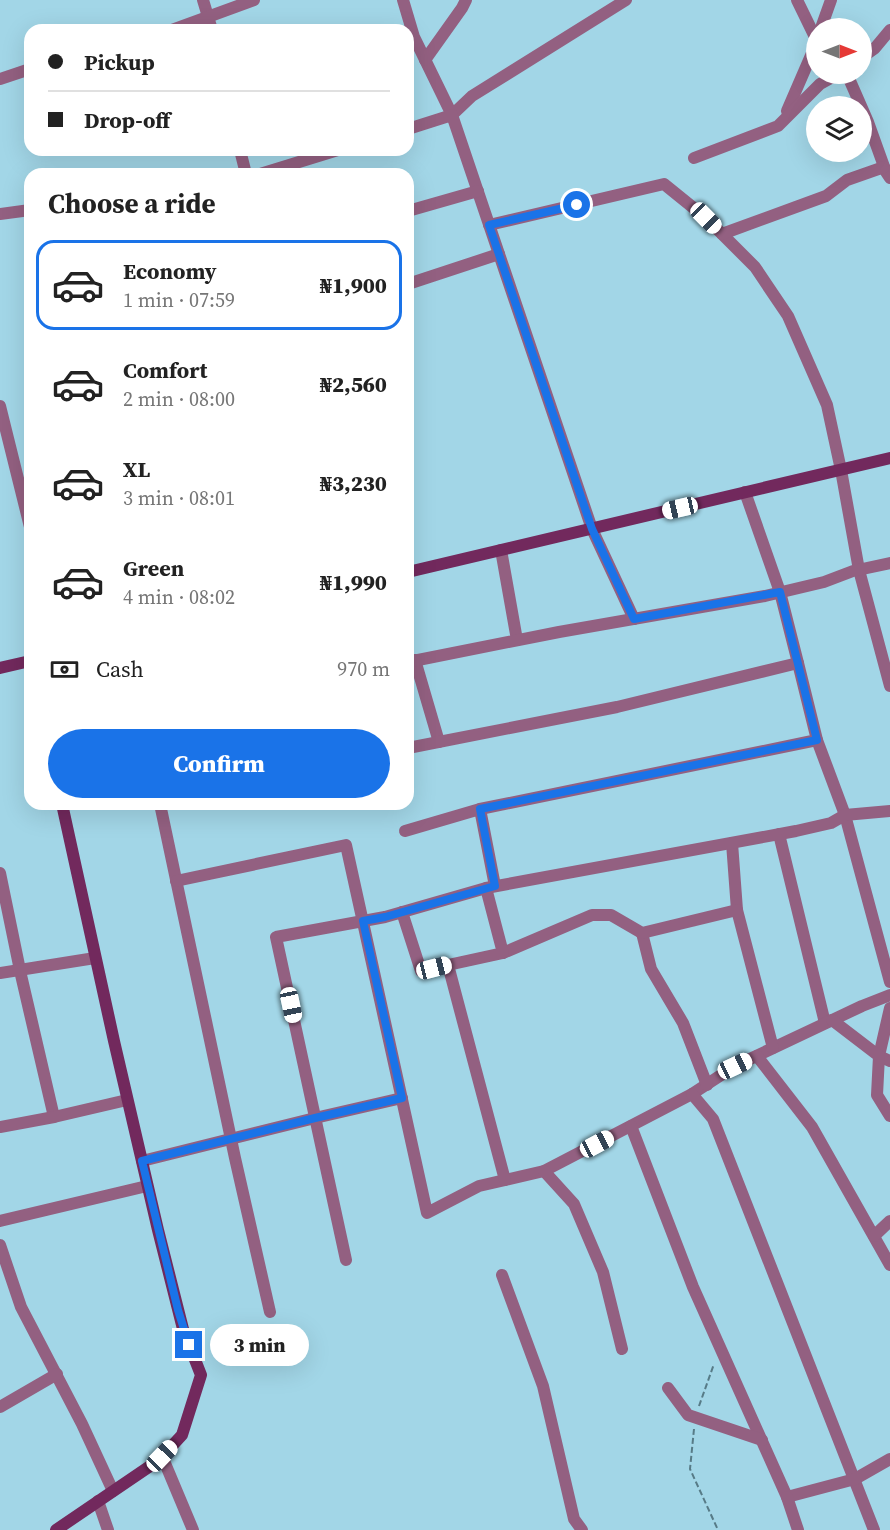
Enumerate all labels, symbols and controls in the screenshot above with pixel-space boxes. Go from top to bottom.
north arrow [806,18,872,84]
map controls [806,18,872,162]
text: Pickup [84,47,155,77]
button: layers [806,96,872,162]
text: Drop-off [84,105,170,135]
text: Choose a ride [48,185,216,222]
route start [563,191,590,218]
car [687,199,725,237]
text: Economy [123,256,217,286]
icon: car [51,258,105,312]
text: ₦1,900 [320,270,387,300]
text: 1 min · 07:59 [123,286,235,314]
text: Comfort [123,355,207,385]
icon: car [51,357,105,411]
text: ₦2,560 [320,369,387,399]
text: 2 min · 08:00 [123,385,235,413]
text: XL [123,454,150,484]
icon: car [51,456,105,510]
text: ₦3,230 [320,468,387,498]
text: 3 min · 08:01 [123,484,235,512]
car [660,495,700,521]
text: Green [123,553,184,583]
icon: car [51,555,105,609]
text: ₦1,990 [320,567,387,597]
text: 4 min · 08:02 [123,583,235,611]
icon: cash [48,653,81,686]
text: Cash [96,654,144,684]
text: 970 m [337,655,390,683]
button: Confirm [48,729,390,798]
car [414,955,454,981]
car [278,986,304,1024]
car [715,1050,755,1082]
car [577,1128,617,1160]
callout: 3 min [210,1324,309,1366]
route end [175,1331,202,1358]
text: 3 min [233,1331,286,1359]
car [143,1437,181,1475]

